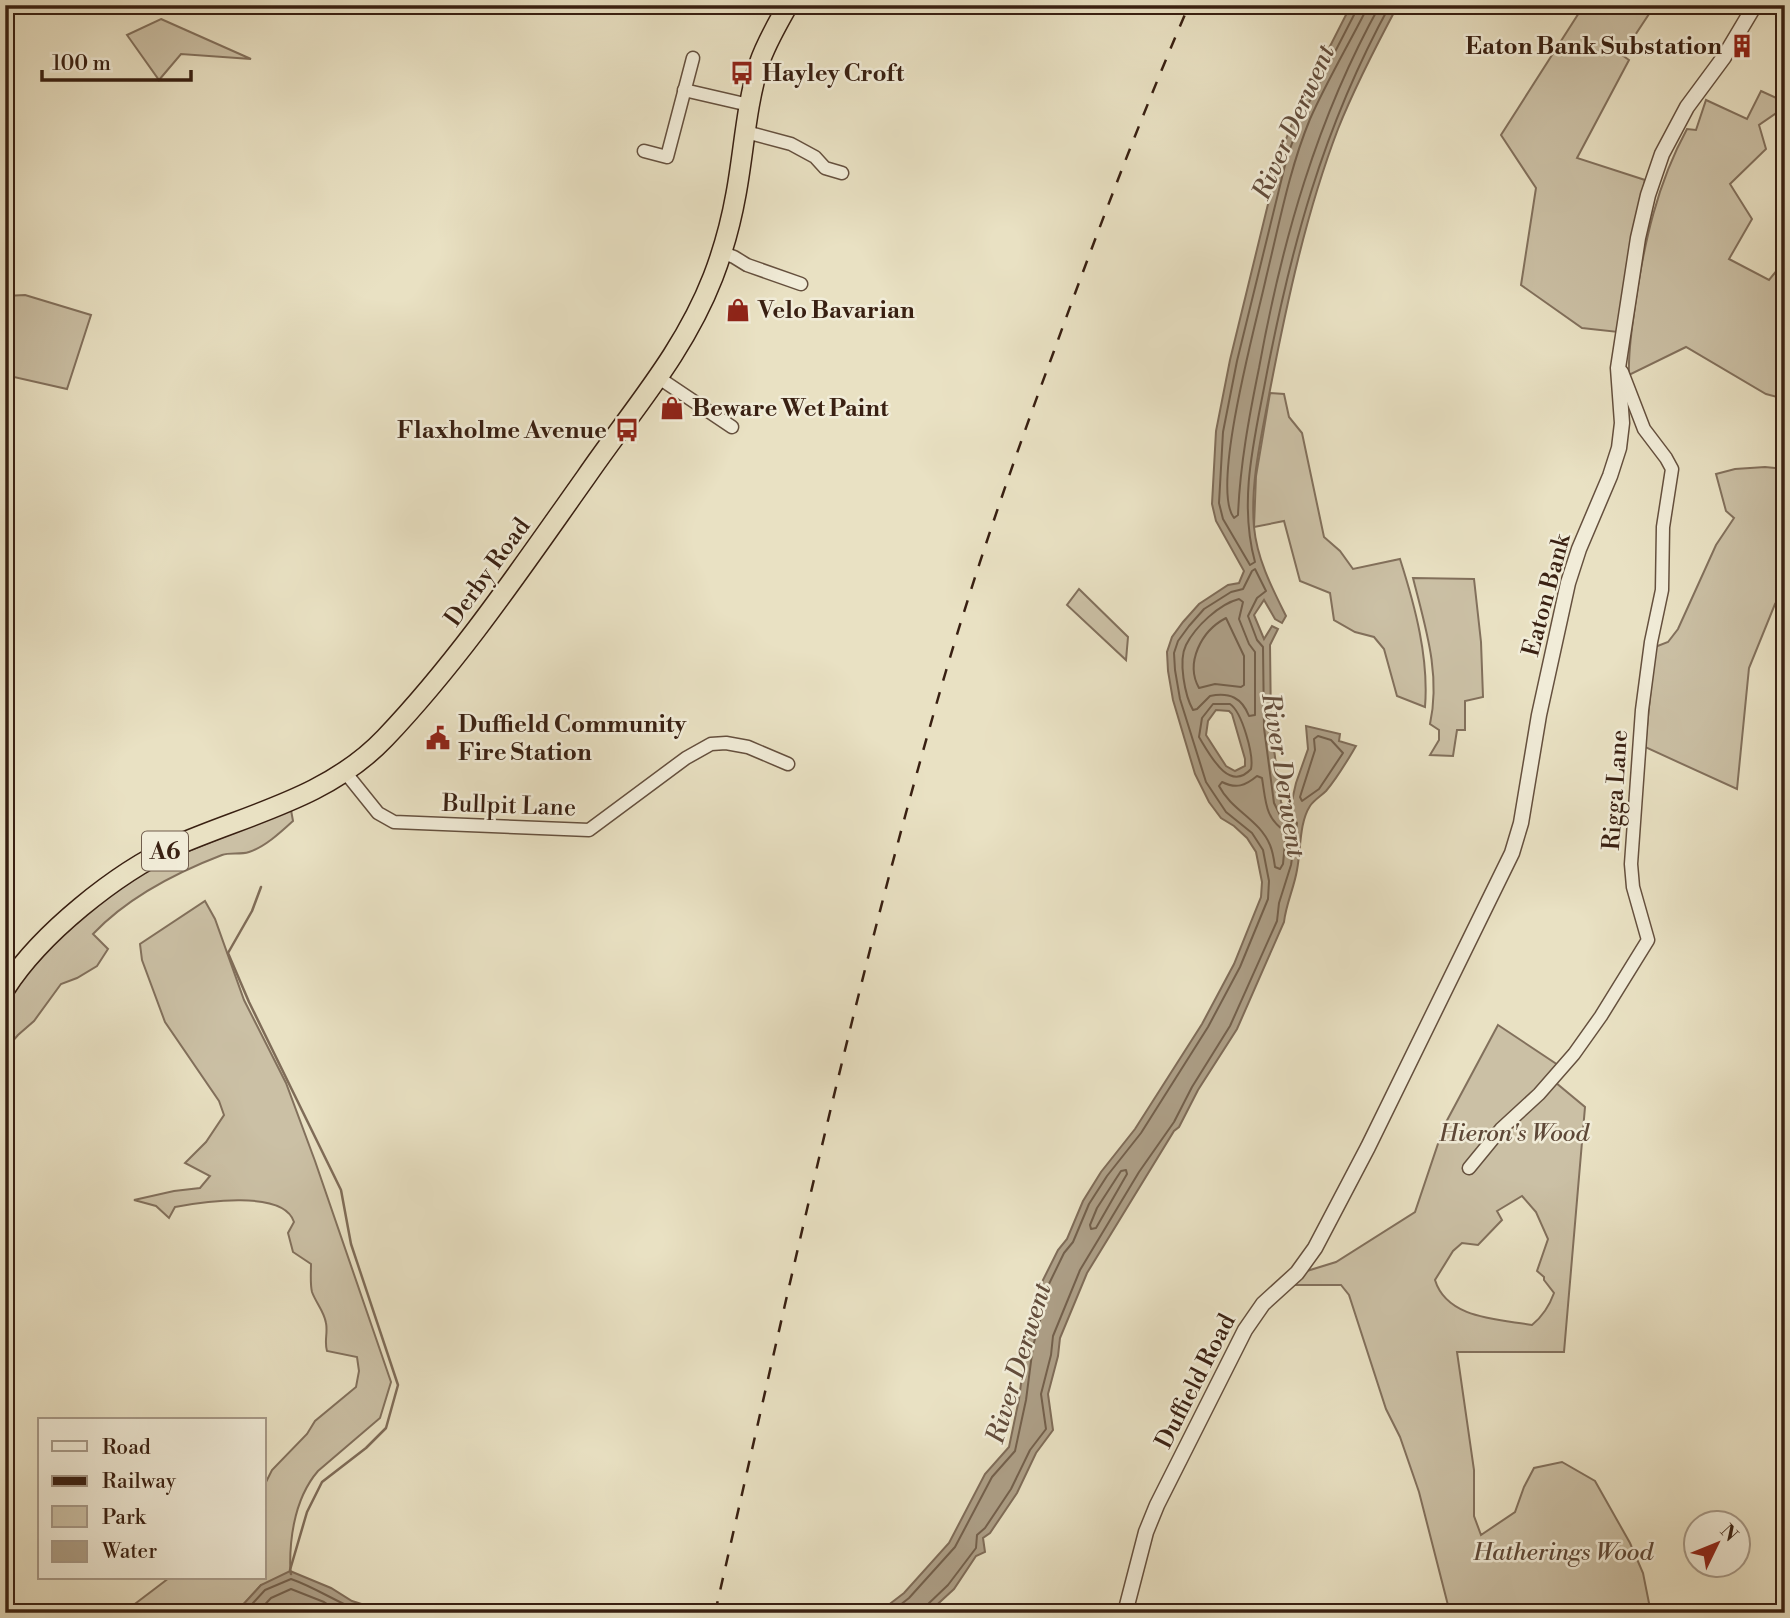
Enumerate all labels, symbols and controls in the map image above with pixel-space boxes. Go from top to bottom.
place label: Eaton Bank Substation [1465,32,1722,62]
building icon: Eaton Bank Substation [1728,32,1756,60]
scale bar [42,38,191,82]
water label: River Derwent [1245,40,1342,206]
text: 100 m [52,51,111,77]
bus stop icon: Hayley Croft [728,59,756,87]
place label: Hayley Croft [762,59,905,89]
shop icon: Velo Bavarian [724,296,752,324]
place label: Velo Bavarian [757,296,915,326]
shop icon: Beware Wet Paint [658,394,686,422]
place label: Beware Wet Paint [692,394,889,424]
place label: Flaxholme Avenue [397,416,607,446]
bus stop icon: Flaxholme Avenue [613,416,641,444]
street label: Derby Road [438,512,537,633]
street label: Eaton Bank [1516,529,1578,660]
water label: River Derwent [1254,690,1312,860]
place label: Duffield Community Fire Station [458,710,687,768]
public building icon: Duffield Community Fire Station [424,724,452,752]
street label: Rigga Lane [1597,729,1635,851]
street label: Bullpit Lane [440,789,577,823]
road number: A6 [142,832,188,870]
park label: Hieron's Wood [1438,1119,1590,1149]
water label: River Derwent [979,1279,1059,1448]
street label: Duffield Road [1149,1309,1243,1454]
legend [38,1418,266,1580]
text: Road [102,1435,151,1461]
text: Railway [102,1469,177,1495]
text: Park [102,1505,147,1531]
north arrow [1682,1510,1752,1580]
text: N [1715,1519,1743,1547]
park label: Hatherings Wood [1472,1538,1654,1568]
text: Water [101,1539,157,1565]

